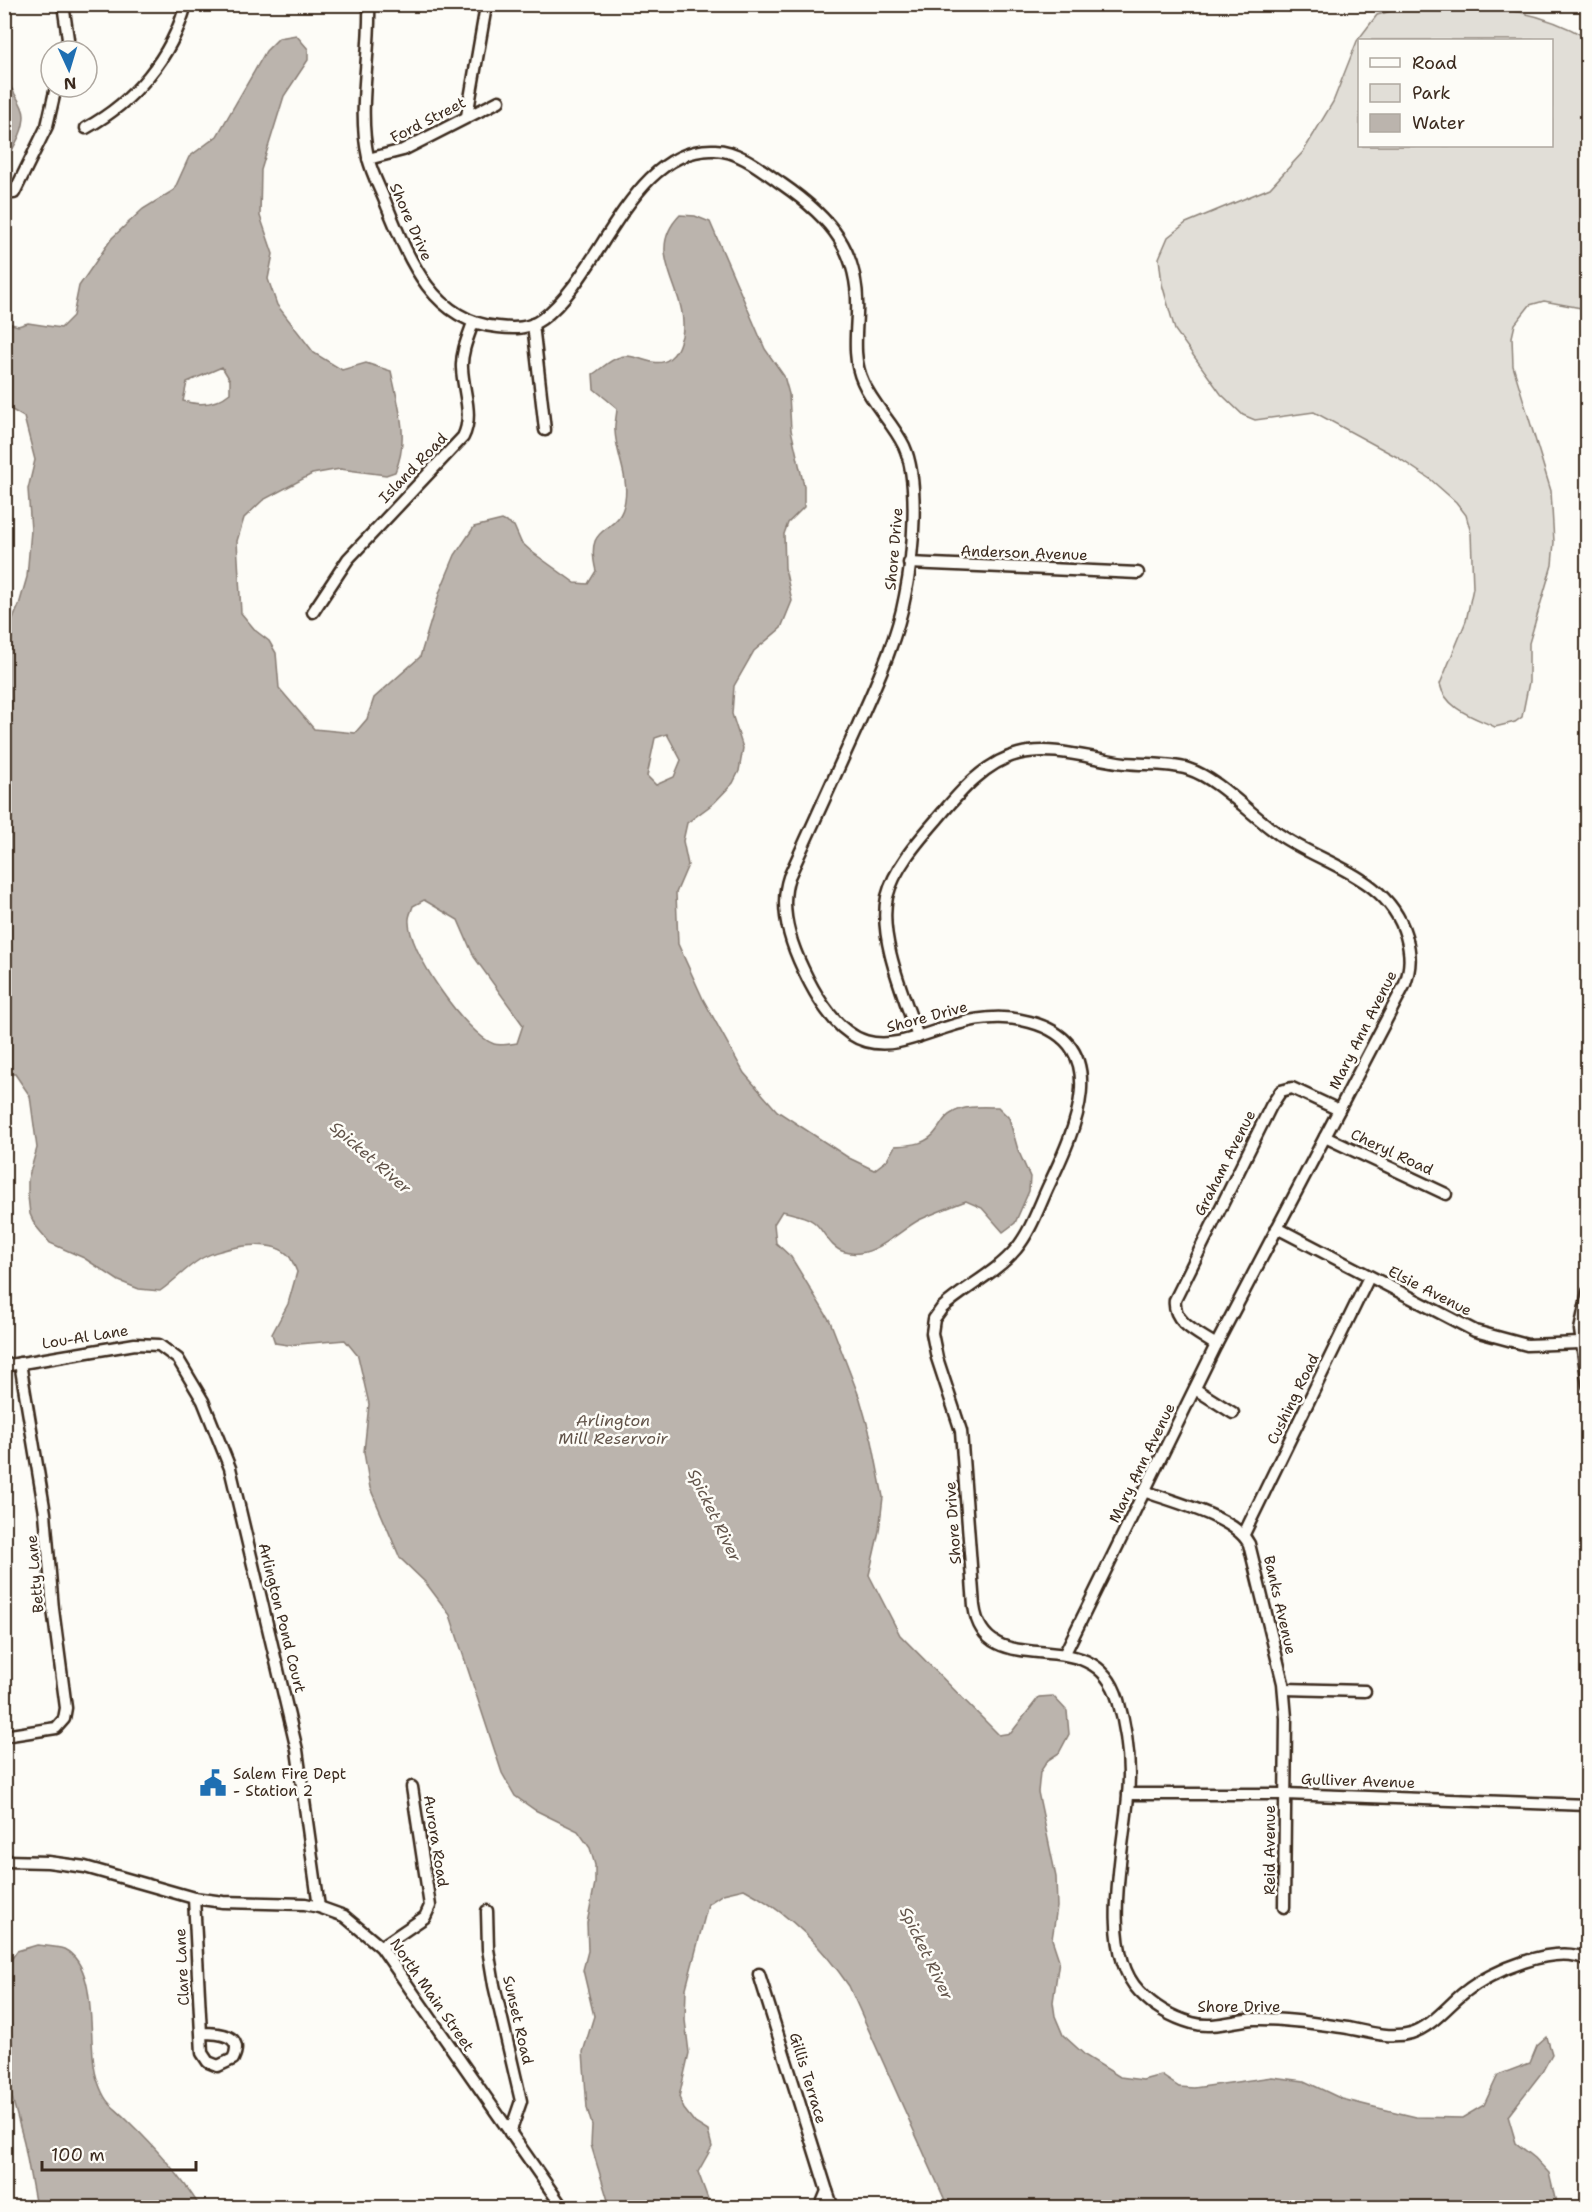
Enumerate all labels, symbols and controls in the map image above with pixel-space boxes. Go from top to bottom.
north arrow [39,39,99,99]
legend [1358,39,1553,147]
text: Road [1412,51,1457,75]
text: N [63,73,77,94]
text: Park [1412,81,1451,105]
street label: Ford Street [387,92,469,148]
text: Water [1412,111,1465,135]
street label: Shore Drive [385,180,437,264]
street label: Island Road [374,428,452,507]
street label: Shore Drive [880,507,908,591]
street label: Anderson Avenue [960,541,1088,565]
street label: Mary Ann Avenue [1324,967,1402,1093]
street label: Shore Drive [884,997,970,1037]
street label: Graham Avenue [1190,1107,1260,1219]
water label: Spicket River [326,1116,416,1199]
street label: Cheryl Road [1347,1124,1437,1180]
street label: Elsie Avenue [1385,1261,1475,1321]
street label: Lou-Al Lane [40,1320,130,1354]
street label: Cushing Road [1262,1350,1324,1448]
street label: Mary Ann Avenue [1104,1400,1180,1526]
water label: Arlington Mill Reservoir [558,1410,668,1449]
water label: Spicket River [683,1465,746,1565]
street label: Shore Drive [940,1481,966,1565]
street label: Betty Lane [22,1534,48,1614]
street label: Arlington Pond Court [254,1541,310,1695]
street label: Banks Avenue [1259,1554,1301,1656]
place label: Salem Fire Dept - Station 2 [233,1764,346,1801]
public building icon: Salem Fire Dept - Station 2 [198,1768,228,1798]
street label: Gulliver Avenue [1301,1769,1415,1793]
street label: Aurora Road [419,1794,453,1889]
street label: Reid Avenue [1260,1805,1280,1895]
water label: Spicket River [895,1903,958,2003]
street label: Clare Lane [170,1928,194,2006]
street label: North Main Street [385,1935,479,2055]
street label: Sunset Road [498,1974,538,2067]
street label: Shore Drive [1198,1997,1281,2017]
street label: Gillis Terrace [785,2030,831,2126]
scale bar [42,2134,196,2172]
text: 100 m [51,2143,105,2167]

